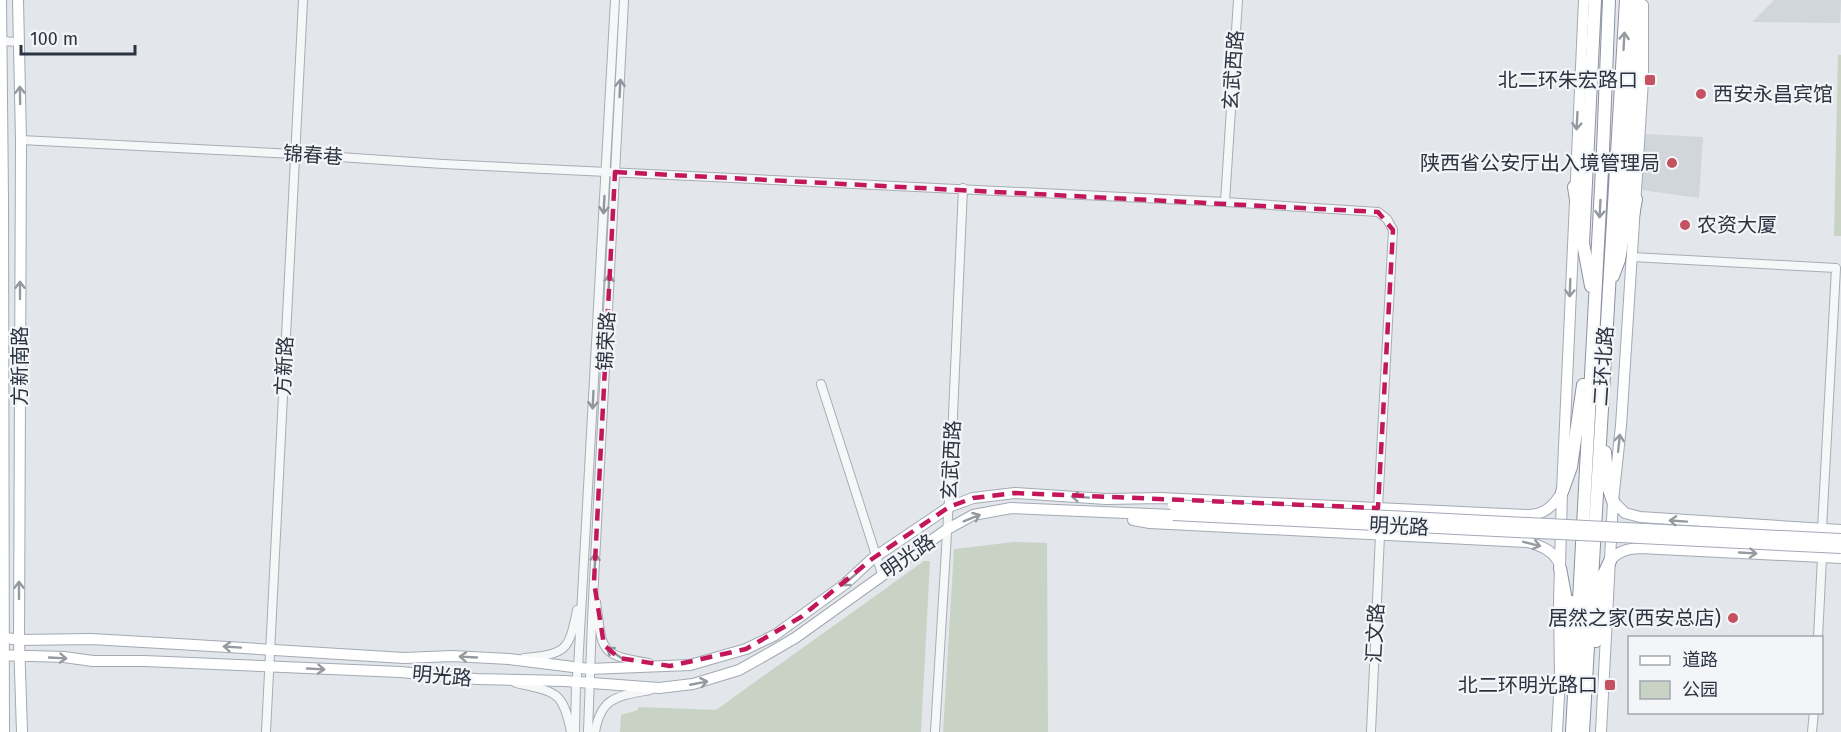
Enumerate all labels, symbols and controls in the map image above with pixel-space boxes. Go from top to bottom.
scale bar [21,18,135,56]
text: 100 m [30,28,78,50]
street label: 玄武西路 [1218,29,1248,111]
one-way arrow [1619,31,1630,51]
place label: 北二环朱宏路口 [1498,68,1638,92]
marker: 北二环朱宏路口 [1643,73,1657,87]
one-way arrow [614,79,625,99]
place label: 西安永昌宾馆 [1713,82,1833,106]
one-way arrow [14,85,26,105]
marker: 西安永昌宾馆 [1694,87,1708,101]
one-way arrow [1572,111,1583,131]
street label: 锦春巷 [282,141,344,169]
place label: 陕西省公安厅出入境管理局 [1420,151,1660,175]
marker: 陕西省公安厅出入境管理局 [1665,156,1679,170]
one-way arrow [598,195,609,215]
one-way arrow [1594,198,1605,218]
place label: 农资大厦 [1697,213,1777,237]
marker: 农资大厦 [1678,218,1692,232]
one-way arrow [604,273,615,293]
one-way arrow [1565,277,1576,297]
one-way arrow [14,280,26,300]
street label: 锦荣路 [592,310,620,372]
street label: 二环北路 [1588,325,1618,407]
street label: 方新南路 [8,326,32,406]
street label: 方新路 [270,335,298,397]
one-way arrow [588,389,599,409]
street label: 玄武西路 [937,419,965,501]
one-way arrow [1614,433,1625,453]
one-way arrow [1071,491,1091,502]
one-way arrow [962,511,980,522]
street label: 明光路 [1368,512,1430,540]
one-way arrow [1668,515,1688,526]
street label: 明光路 [877,529,939,583]
one-way arrow [1522,539,1541,551]
one-way arrow [1737,548,1757,559]
one-way arrow [589,552,600,572]
one-way arrow [841,573,856,587]
one-way arrow [13,580,25,600]
street label: 汇文路 [1361,602,1389,664]
place label: 居然之家(西安总店) [1548,606,1721,630]
marker: 居然之家(西安总店) [1726,611,1740,625]
legend [1628,636,1823,714]
one-way arrow [222,642,242,653]
one-way arrow [606,647,623,660]
text: 道路 [1682,649,1718,671]
one-way arrow [48,652,68,663]
one-way arrow [459,652,479,663]
street label: 明光路 [411,661,473,691]
one-way arrow [306,664,325,675]
place label: 北二环明光路口 [1458,673,1598,697]
one-way arrow [689,677,708,688]
marker: 北二环明光路口 [1603,678,1617,692]
text: 公园 [1682,679,1718,701]

